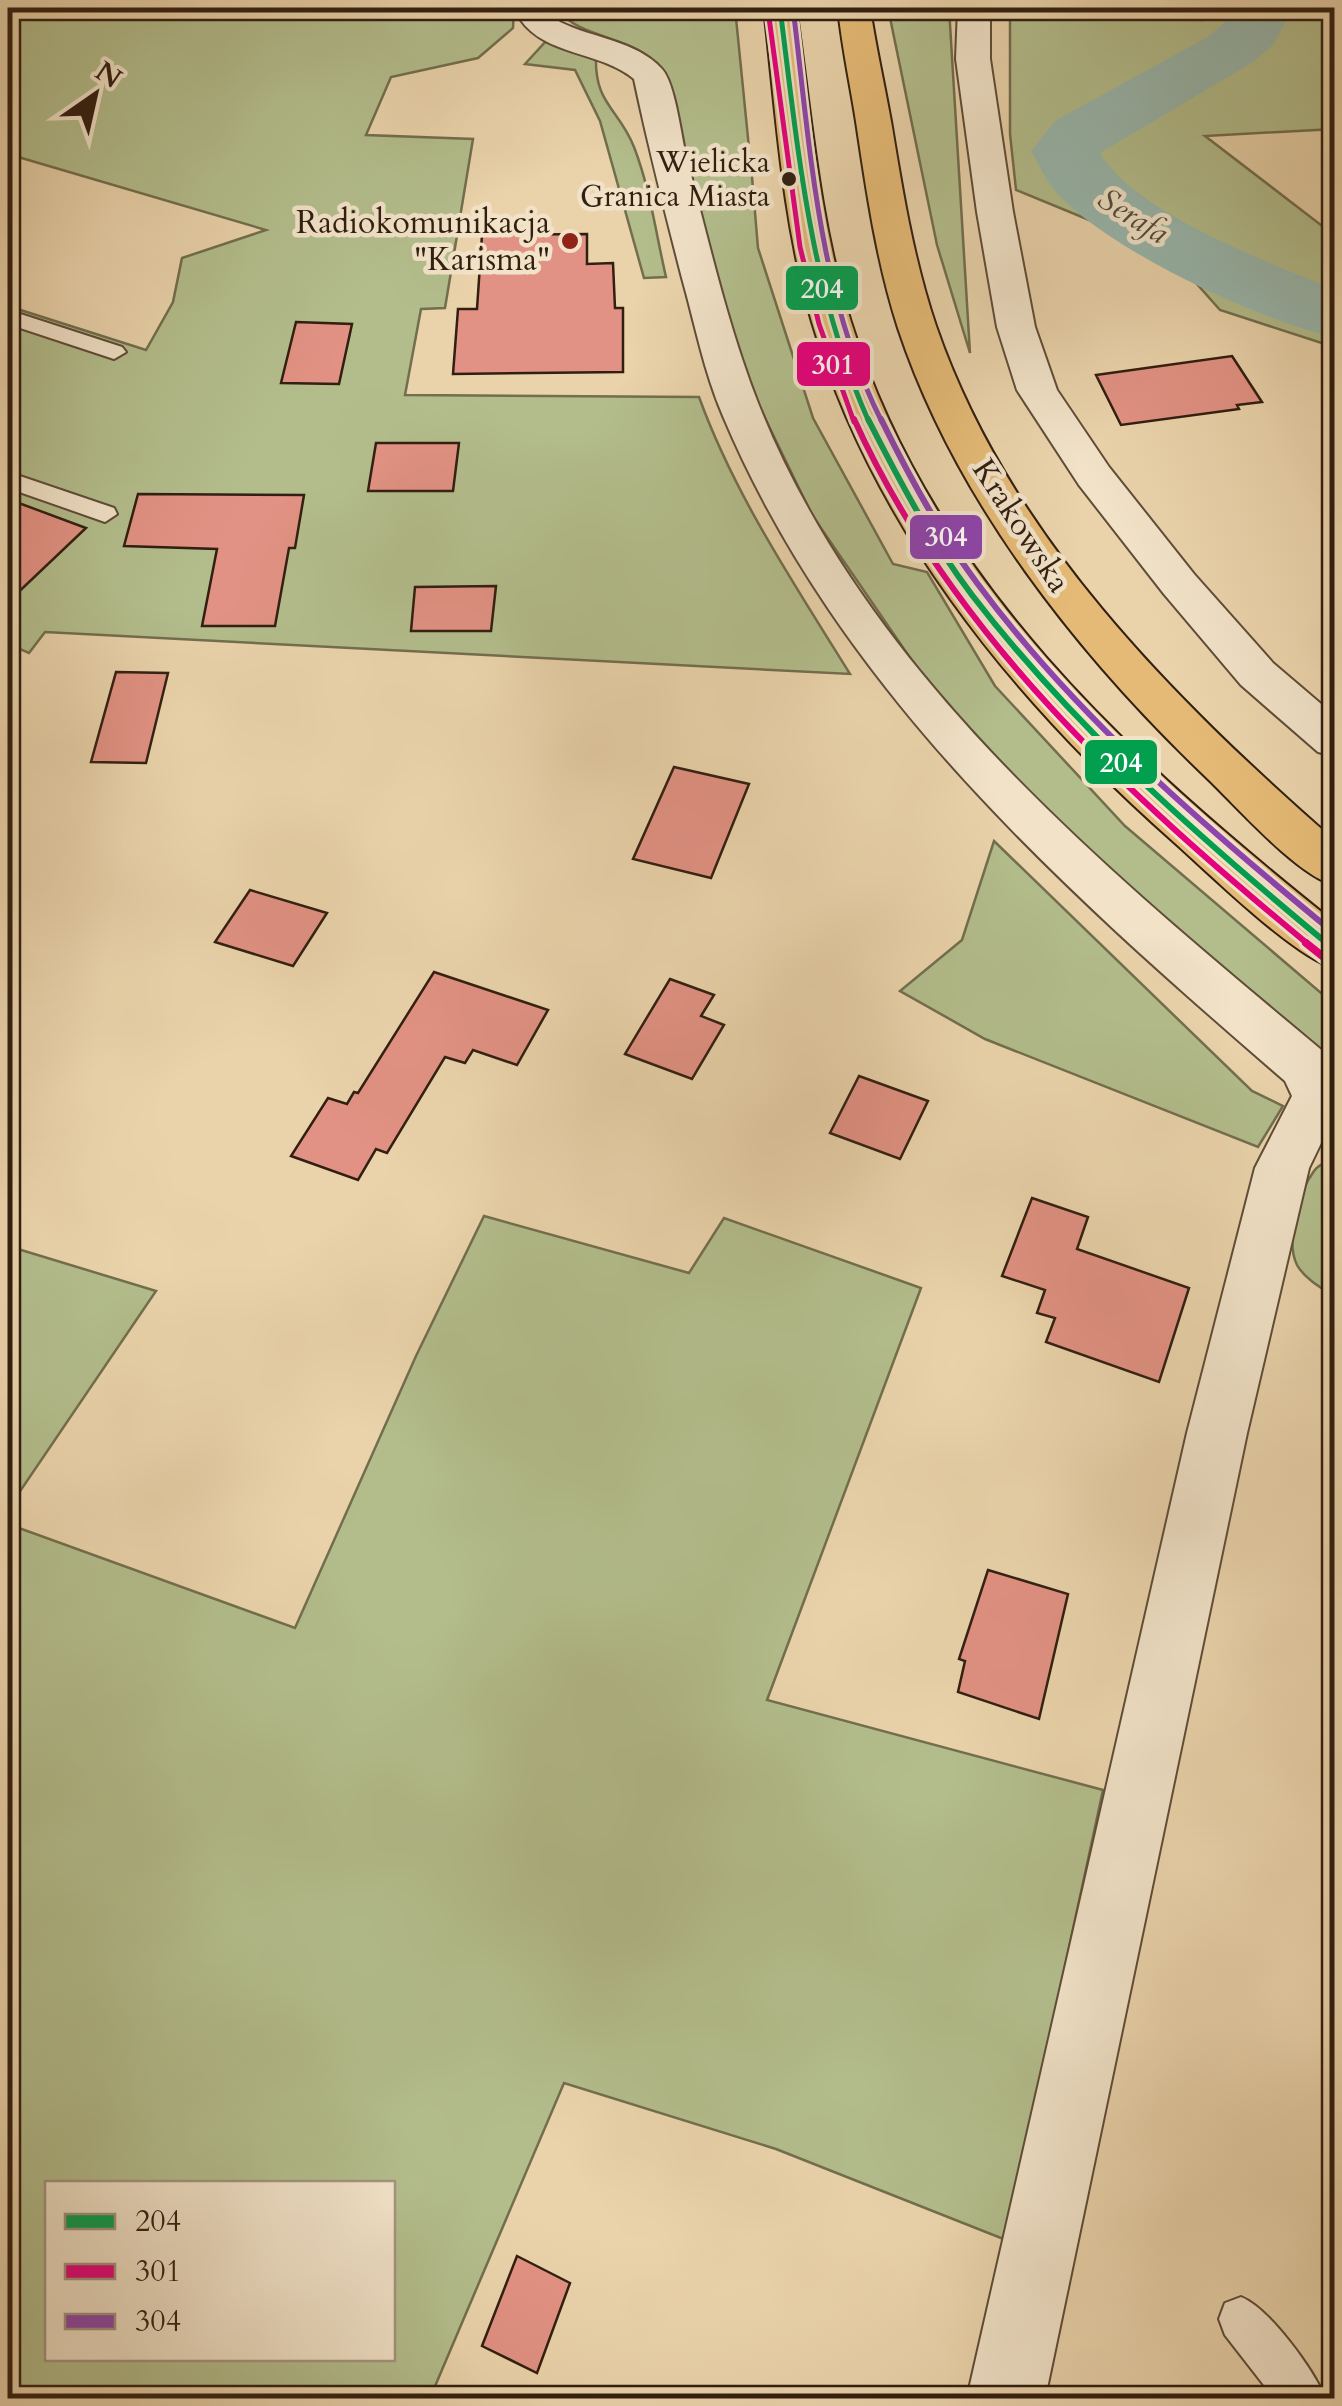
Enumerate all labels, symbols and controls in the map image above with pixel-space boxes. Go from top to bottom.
north arrow [45,45,145,145]
text: N [88,53,129,98]
place label: Wielicka Granica Miasta [580,142,770,217]
marker: Wielicka Granica Miasta [779,169,799,189]
water label: Serafa [1089,177,1177,255]
place label: Radiokomunikacja "Karisma" [296,201,550,282]
marker: Radiokomunikacja "Karisma" [559,230,581,252]
line badge: 204 [784,264,860,312]
text: 204 [800,270,844,308]
line badge: 301 [795,340,872,388]
text: 301 [811,346,855,384]
street label: Krakowska [961,451,1081,601]
line badge: 304 [908,513,984,561]
text: 304 [924,518,968,556]
line badge: 204 [1083,738,1159,786]
text: 204 [1099,744,1143,782]
legend [45,2181,395,2361]
text: 204 [135,2201,181,2242]
text: 301 [135,2251,181,2292]
text: 304 [135,2301,181,2342]

